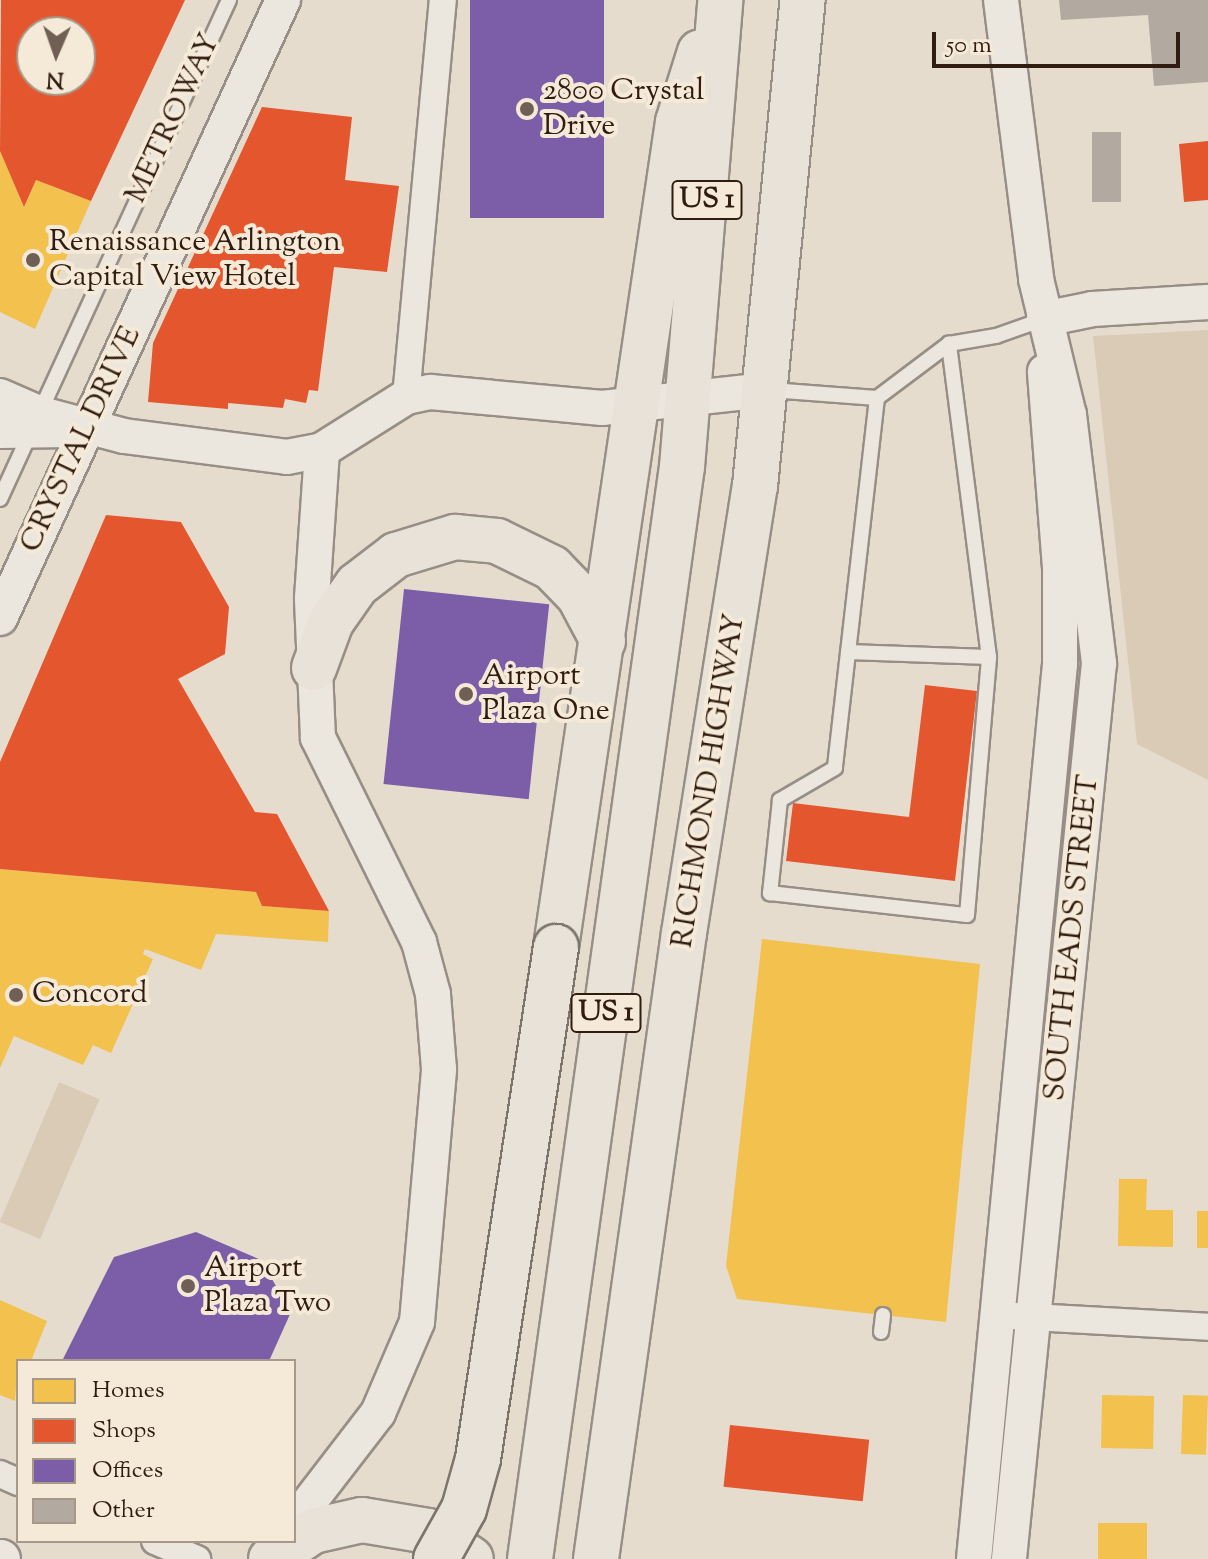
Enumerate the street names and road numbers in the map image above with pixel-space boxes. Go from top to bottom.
street label: METROWAY [119,29,229,209]
road number: US 1 [671,176,743,224]
street label: CRYSTAL DRIVE [14,321,150,559]
street label: RICHMOND HIGHWAY [666,611,754,951]
street label: SOUTH EADS STREET [1038,773,1108,1103]
road number: US 1 [570,989,642,1037]

